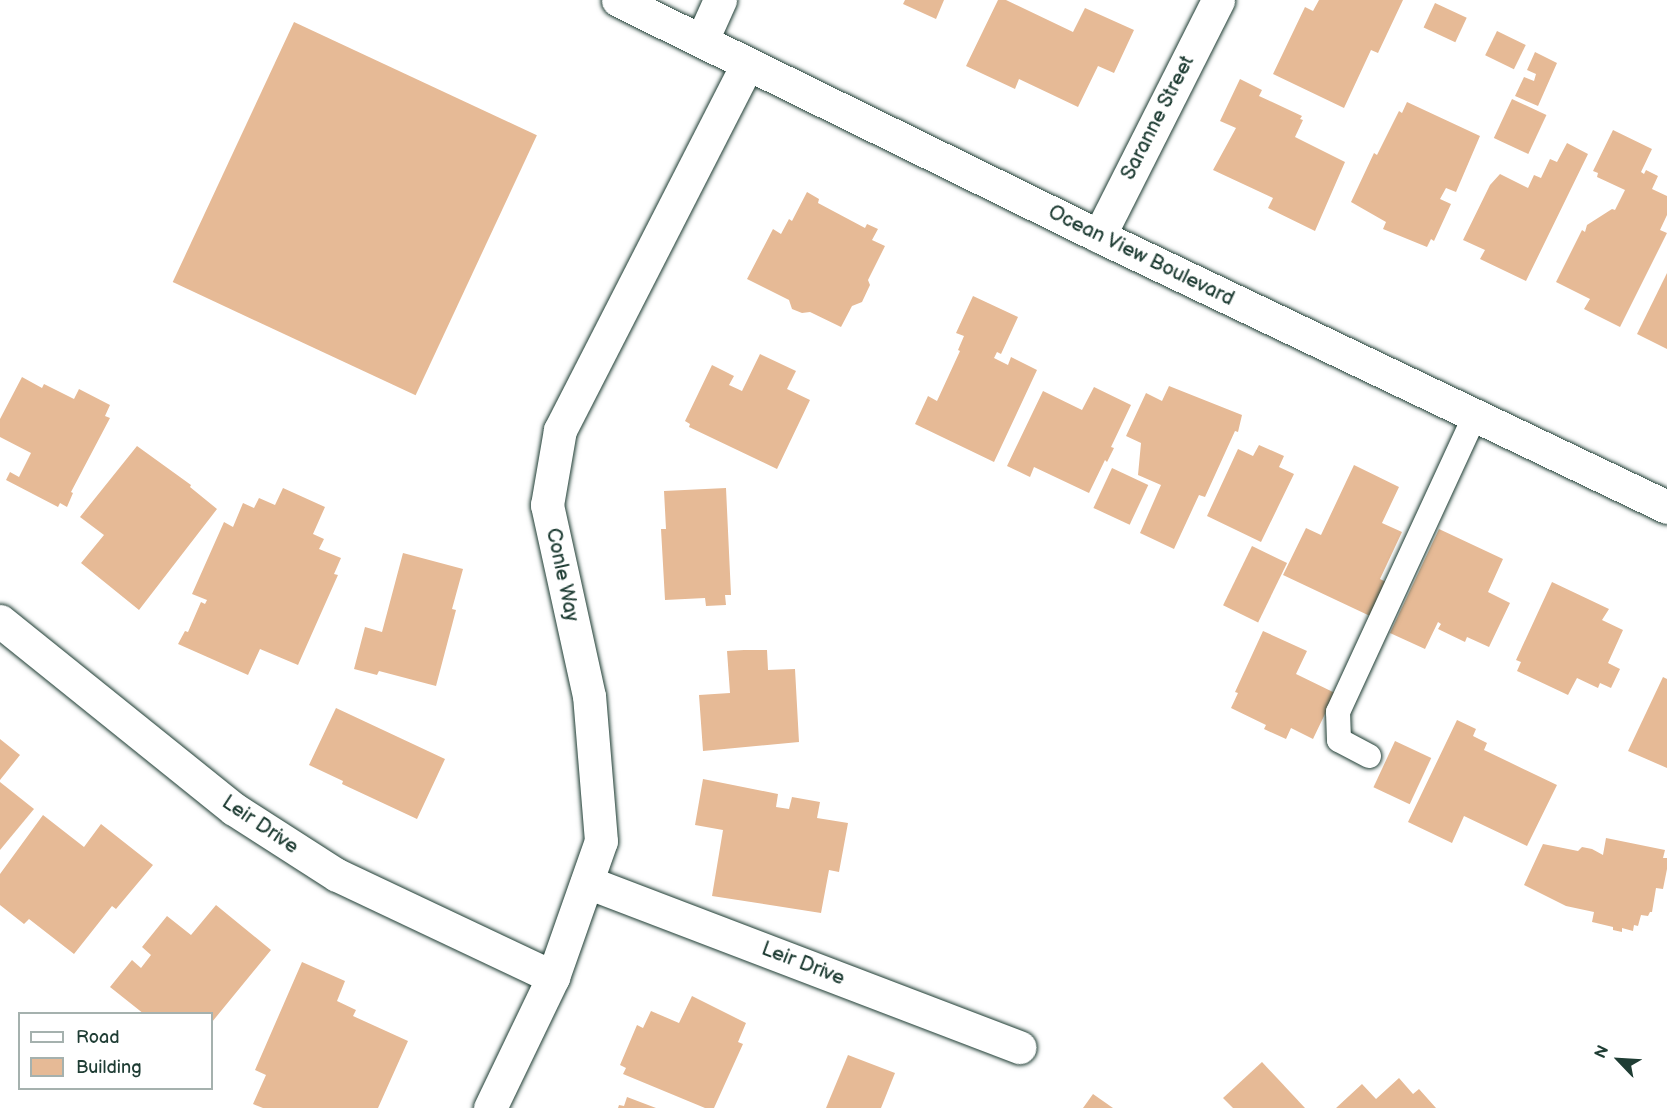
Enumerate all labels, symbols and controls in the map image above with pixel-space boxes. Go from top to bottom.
street label: Saranne Street [1116,52,1200,184]
street label: Ocean View Boulevard [1044,200,1238,312]
street label: Conle Way [540,526,584,624]
street label: Leir Drive [217,791,303,859]
street label: Leir Drive [758,937,848,991]
legend [18,1012,213,1090]
text: Road [76,1027,120,1048]
north arrow [1589,1030,1649,1090]
text: N [1591,1043,1613,1062]
text: Building [76,1057,142,1078]

